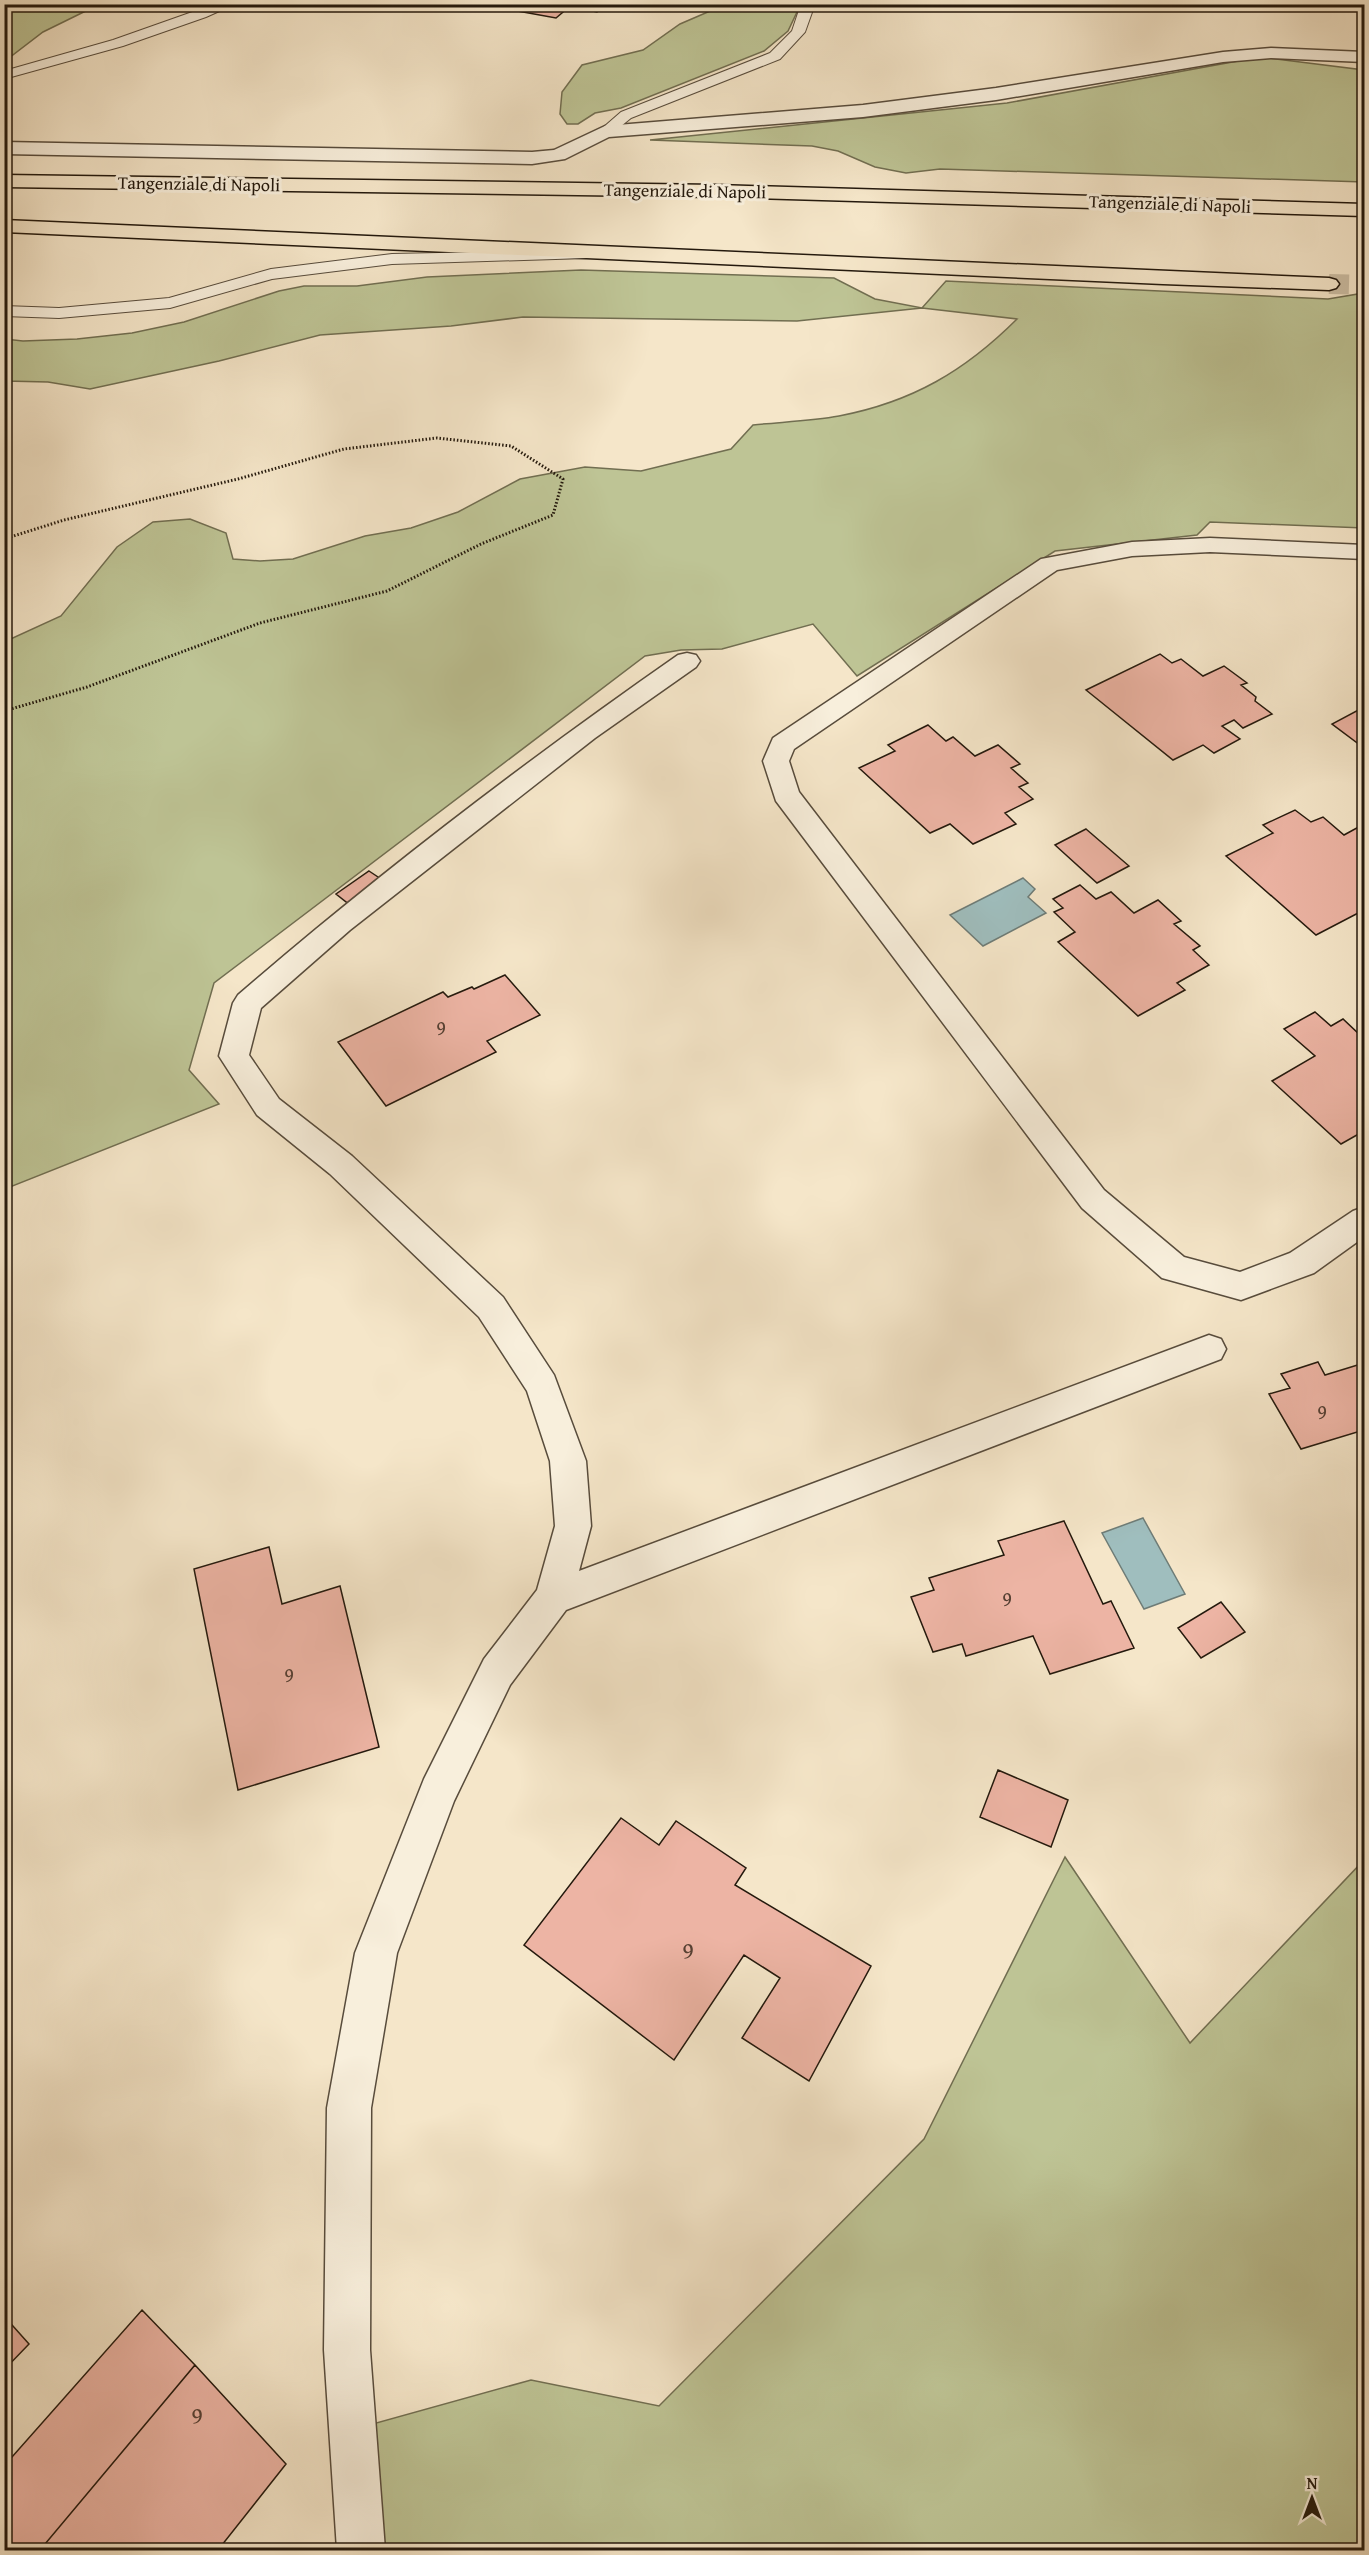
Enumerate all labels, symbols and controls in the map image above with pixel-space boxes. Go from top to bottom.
street label: Tangenziale di Napoli [118,169,280,198]
street label: Tangenziale di Napoli [604,176,766,205]
street label: Tangenziale di Napoli [1088,187,1252,220]
house number: 9 [436,1013,446,1042]
house number: 9 [1317,1397,1327,1426]
house number: 9 [1002,1584,1012,1613]
house number: 9 [284,1660,294,1689]
house number: 9 [682,1932,694,1967]
house number: 9 [191,2397,203,2432]
north arrow [1282,2468,1342,2528]
text: N [1307,2471,1318,2495]

